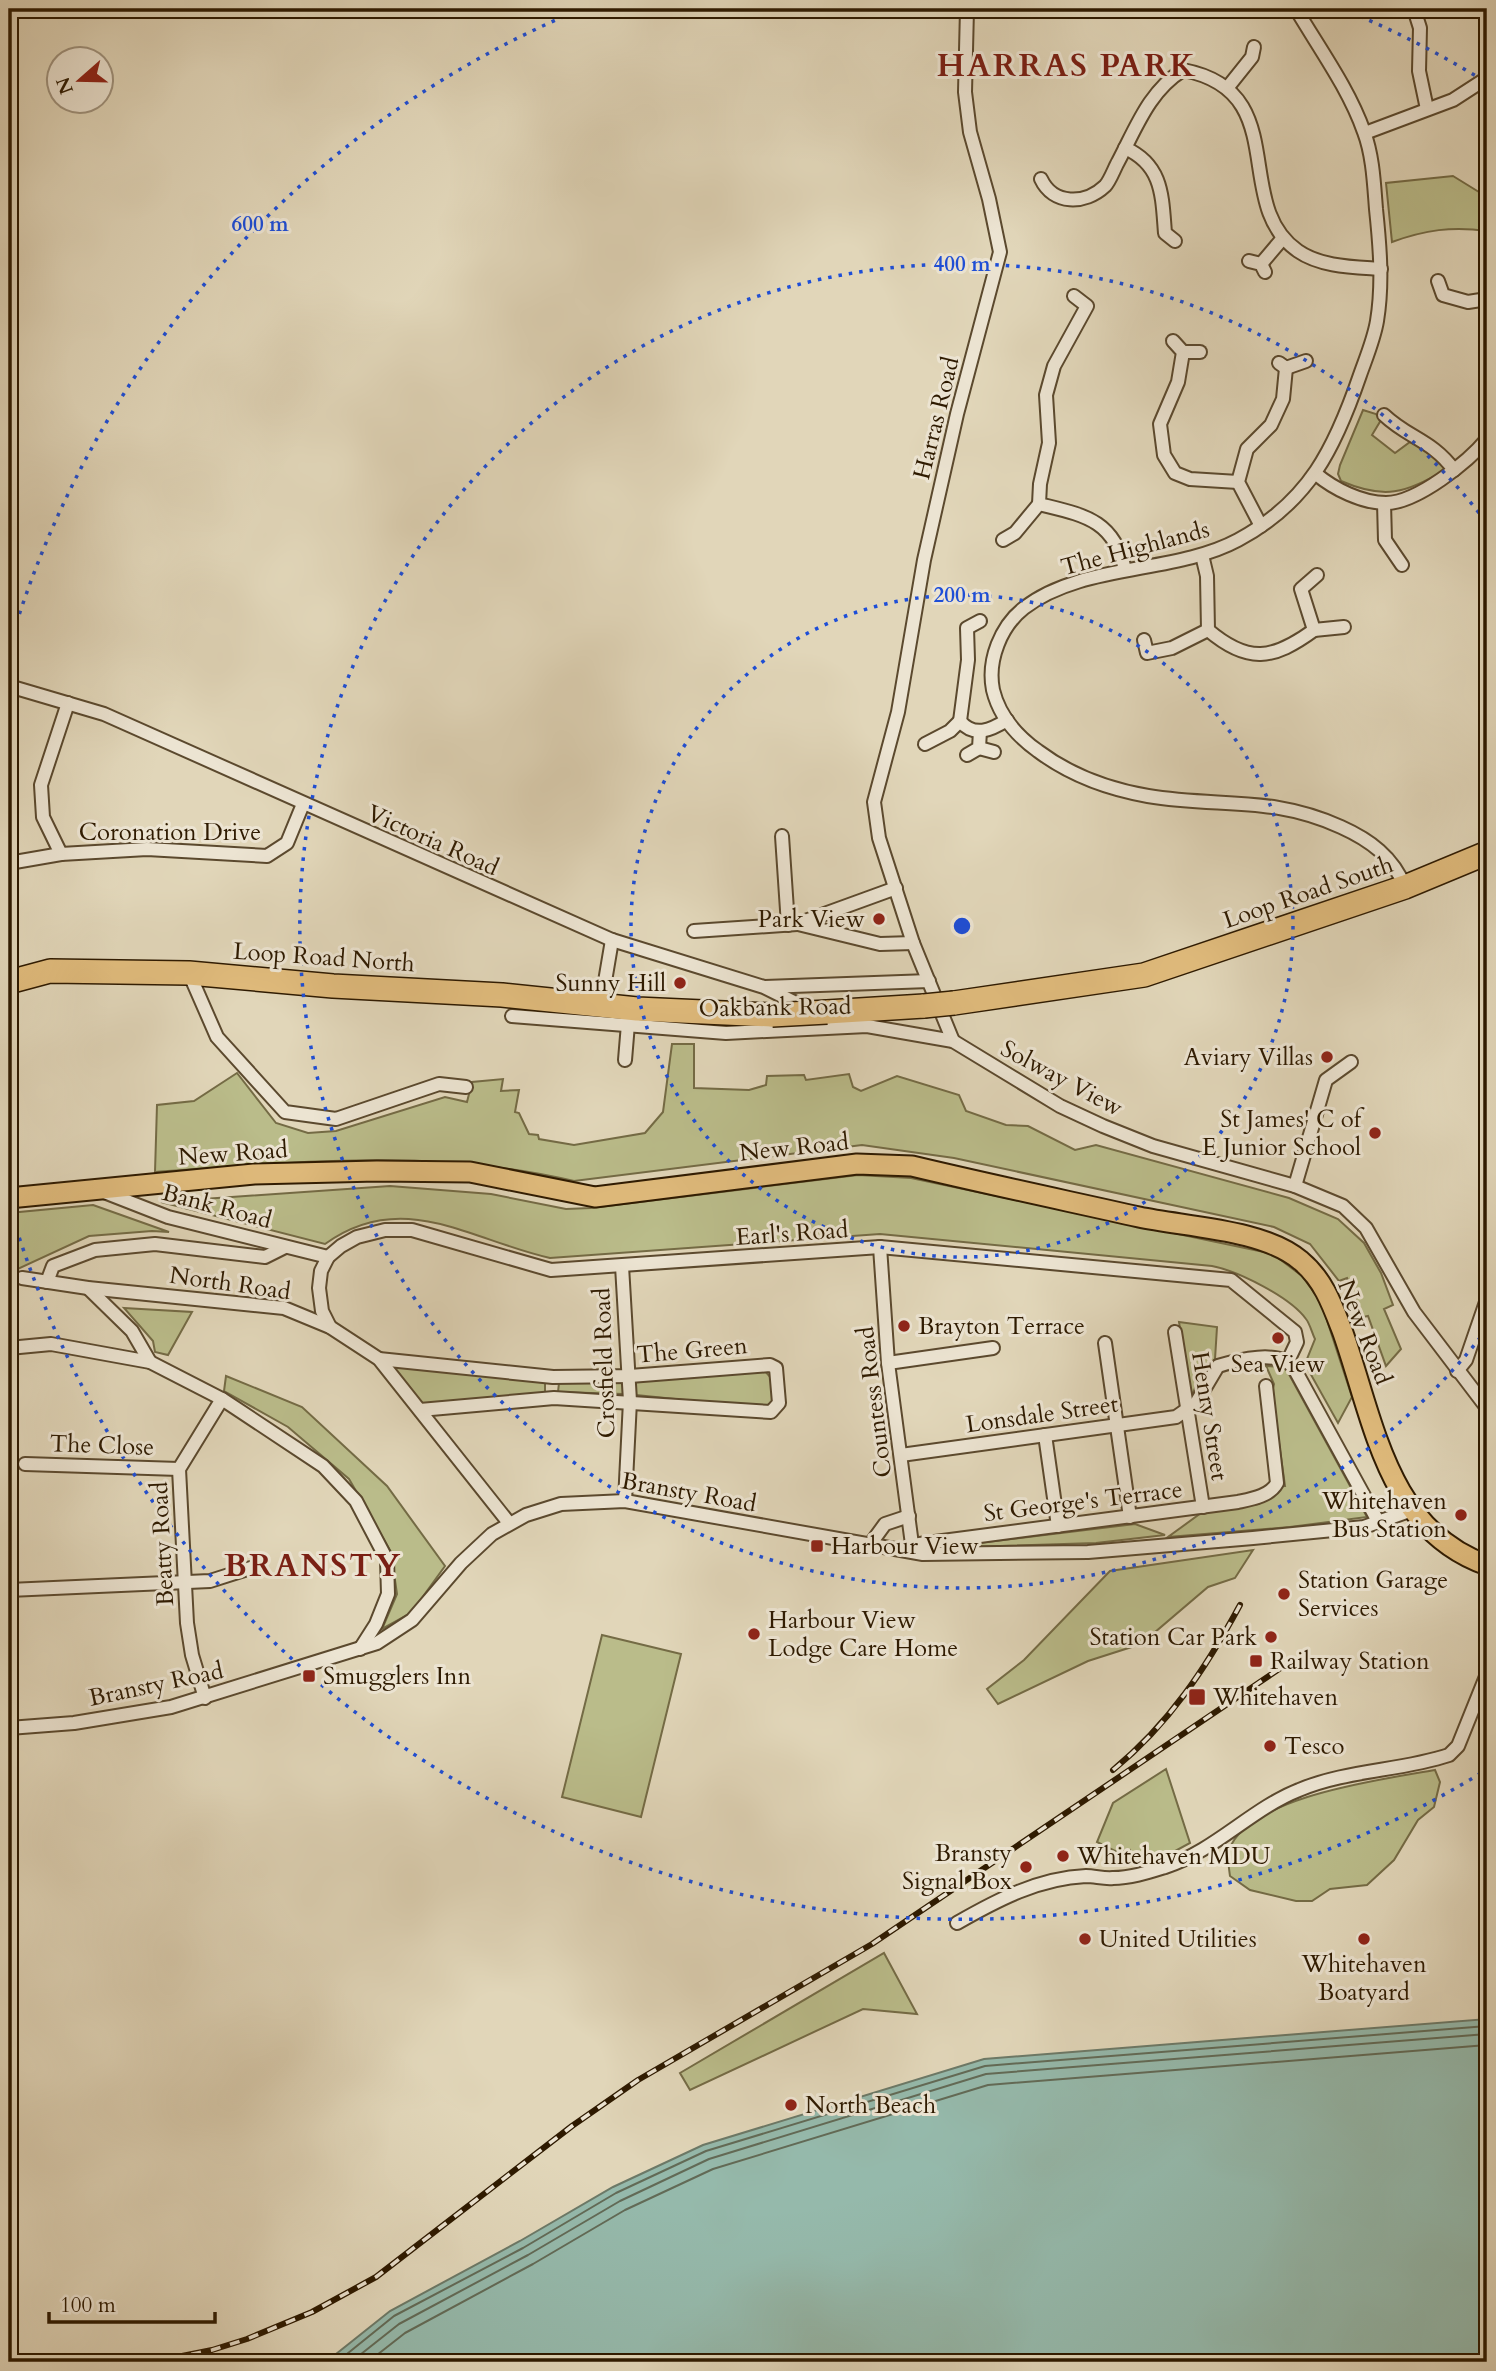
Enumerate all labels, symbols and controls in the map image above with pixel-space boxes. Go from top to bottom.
district label: HARRAS PARK [937,44,1197,88]
north arrow [46,46,116,116]
text: N [50,73,80,98]
text: 600 m [231,210,289,239]
text: 400 m [933,250,991,279]
street label: Harras Road [905,353,968,483]
street label: The Highlands [1057,513,1213,584]
text: 200 m [933,581,991,610]
street label: Victoria Road [362,797,504,884]
street label: Coronation Drive [79,816,261,849]
street label: Loop Road South [1219,848,1398,937]
place label: Park View [758,903,865,936]
marker: Park View [871,911,887,927]
centre of rings [950,914,974,938]
street label: Loop Road North [232,935,416,980]
place label: Sunny Hill [555,967,666,1000]
marker: Sunny Hill [672,975,688,991]
street label: Oakbank Road [698,990,852,1025]
street label: Solway View [995,1032,1129,1125]
place label: Aviary Villas [1184,1041,1313,1074]
marker: Aviary Villas [1319,1049,1335,1065]
place label: St James' C of E Junior School [1202,1103,1365,1164]
street label: New Road [738,1125,851,1170]
marker: St James' C of E Junior School [1367,1125,1383,1141]
street label: New Road [177,1133,289,1174]
street label: Bank Road [158,1176,276,1237]
street label: Earl's Road [735,1213,850,1254]
street label: North Road [167,1259,293,1308]
street label: New Road [1329,1275,1400,1390]
street label: Crosfield Road [585,1287,624,1439]
place label: Brayton Terrace [918,1310,1085,1343]
marker: Brayton Terrace [896,1318,912,1334]
street label: Countess Road [849,1324,900,1479]
street label: The Green [635,1329,749,1372]
marker: Sea View [1270,1330,1286,1346]
place label: Sea View [1231,1348,1325,1381]
street label: Henry Street [1183,1349,1236,1483]
street label: Lonsdale Street [964,1387,1121,1442]
street label: The Close [49,1427,155,1464]
street label: Bransty Road [619,1464,759,1521]
street label: St George's Terrace [982,1473,1184,1530]
street label: Beatty Road [143,1481,182,1607]
place label: Whitehaven Bus Station [1321,1485,1447,1546]
marker: Whitehaven Bus Station [1453,1507,1469,1523]
place label: Harbour View [831,1530,979,1563]
marker: Harbour View [809,1538,825,1554]
district label: BRANSTY [224,1544,402,1588]
place label: Station Garage Services [1298,1564,1448,1625]
marker: Station Garage Services [1276,1586,1292,1602]
place label: Harbour View Lodge Care Home [768,1604,958,1665]
place label: Station Car Park [1090,1621,1257,1654]
marker: Harbour View Lodge Care Home [746,1626,762,1642]
marker: Station Car Park [1263,1629,1279,1645]
place label: Railway Station [1270,1645,1430,1678]
marker: Railway Station [1248,1653,1264,1669]
street label: Bransty Road [86,1654,227,1715]
place label: Smugglers Inn [323,1660,471,1693]
marker: Smugglers Inn [301,1668,317,1684]
place label: Whitehaven [1212,1681,1338,1714]
marker: Whitehaven [1187,1687,1207,1707]
place label: Tesco [1284,1730,1344,1763]
marker: Tesco [1262,1738,1278,1754]
place label: Bransty Signal Box [902,1837,1012,1898]
place label: Whitehaven MDU [1076,1840,1271,1873]
marker: Whitehaven MDU [1055,1848,1071,1864]
marker: Bransty Signal Box [1018,1859,1034,1875]
place label: United Utilities [1099,1923,1257,1956]
marker: United Utilities [1077,1931,1093,1947]
marker: Whitehaven Boatyard [1356,1931,1372,1947]
place label: Whitehaven Boatyard [1300,1948,1427,2009]
place label: North Beach [805,2089,936,2122]
marker: North Beach [783,2097,799,2113]
scale bar [49,2280,215,2324]
text: 100 m [60,2291,116,2320]

